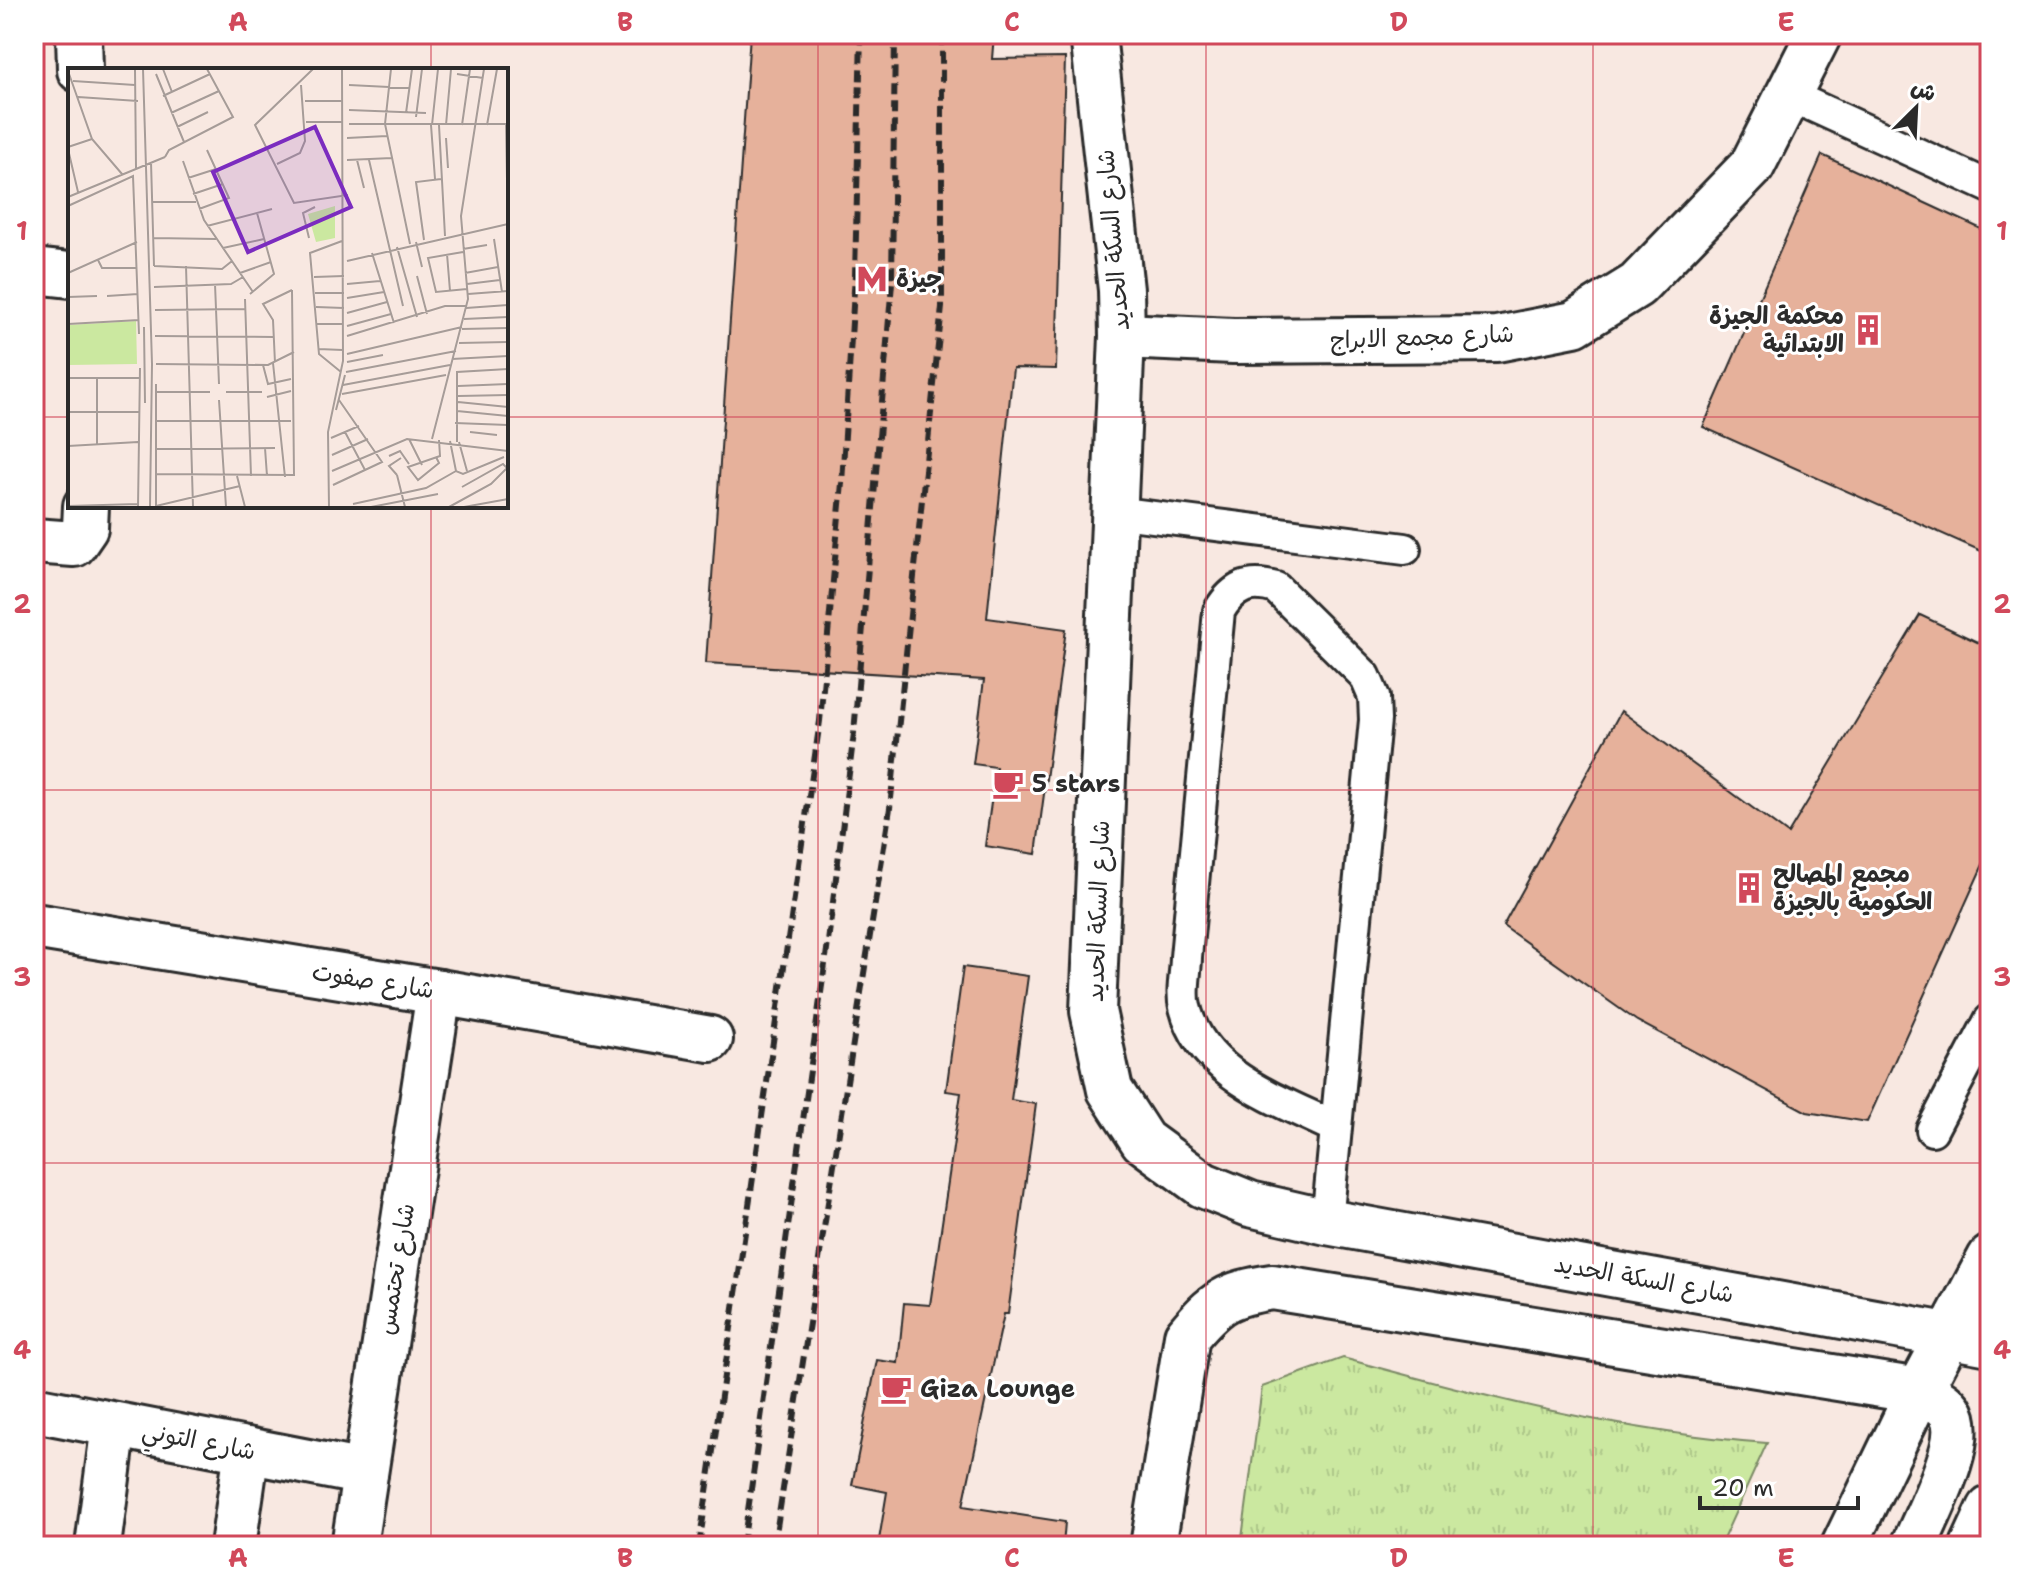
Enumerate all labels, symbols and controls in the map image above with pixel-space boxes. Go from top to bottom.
text: A [228,4,248,39]
text: B [617,4,633,39]
text: C [1004,4,1020,39]
text: D [1390,4,1408,39]
text: E [1777,4,1795,39]
inset map [68,68,508,508]
north arrow [1876,68,1956,148]
text: ش [1907,72,1941,108]
street label: شارع السكة الحديد [1089,148,1138,332]
text: 1 [16,213,28,248]
text: 1 [1996,213,2008,248]
metro station icon: جيزة [855,262,889,296]
place label: جيزة [896,263,942,295]
place label: محكمة الجيزة الابتدائية [1709,300,1844,360]
building icon: محكمة الجيزة الابتدائية [1851,313,1885,347]
street label: شارع مجمع الابراج [1329,318,1515,357]
text: 2 [13,586,31,621]
text: 2 [1993,586,2011,621]
cafe icon: 5 stars [991,767,1025,801]
place label: 5 stars [1032,768,1120,800]
street label: شارع السكة الحديد [1079,820,1118,1002]
place label: مجمع المصالح الحكومية بالجيزة [1773,858,1933,918]
building icon: مجمع المصالح الحكومية بالجيزة [1732,871,1766,905]
street label: شارع صفوت [310,956,436,1007]
text: 3 [13,959,31,994]
text: 3 [1993,959,2011,994]
street label: شارع تحتمس [370,1201,423,1337]
street label: شارع السكة الحديد [1551,1247,1736,1312]
text: 4 [13,1332,31,1367]
text: 4 [1993,1332,2011,1367]
cafe icon: Giza Lounge [879,1372,913,1406]
place label: Giza Lounge [920,1373,1075,1405]
street label: شارع التوني [139,1414,258,1473]
scale bar [1700,1460,1858,1510]
text: 20 m [1712,1472,1774,1504]
text: A [228,1540,248,1575]
text: B [617,1540,633,1575]
text: C [1004,1540,1020,1575]
text: D [1390,1540,1408,1575]
text: E [1777,1540,1795,1575]

